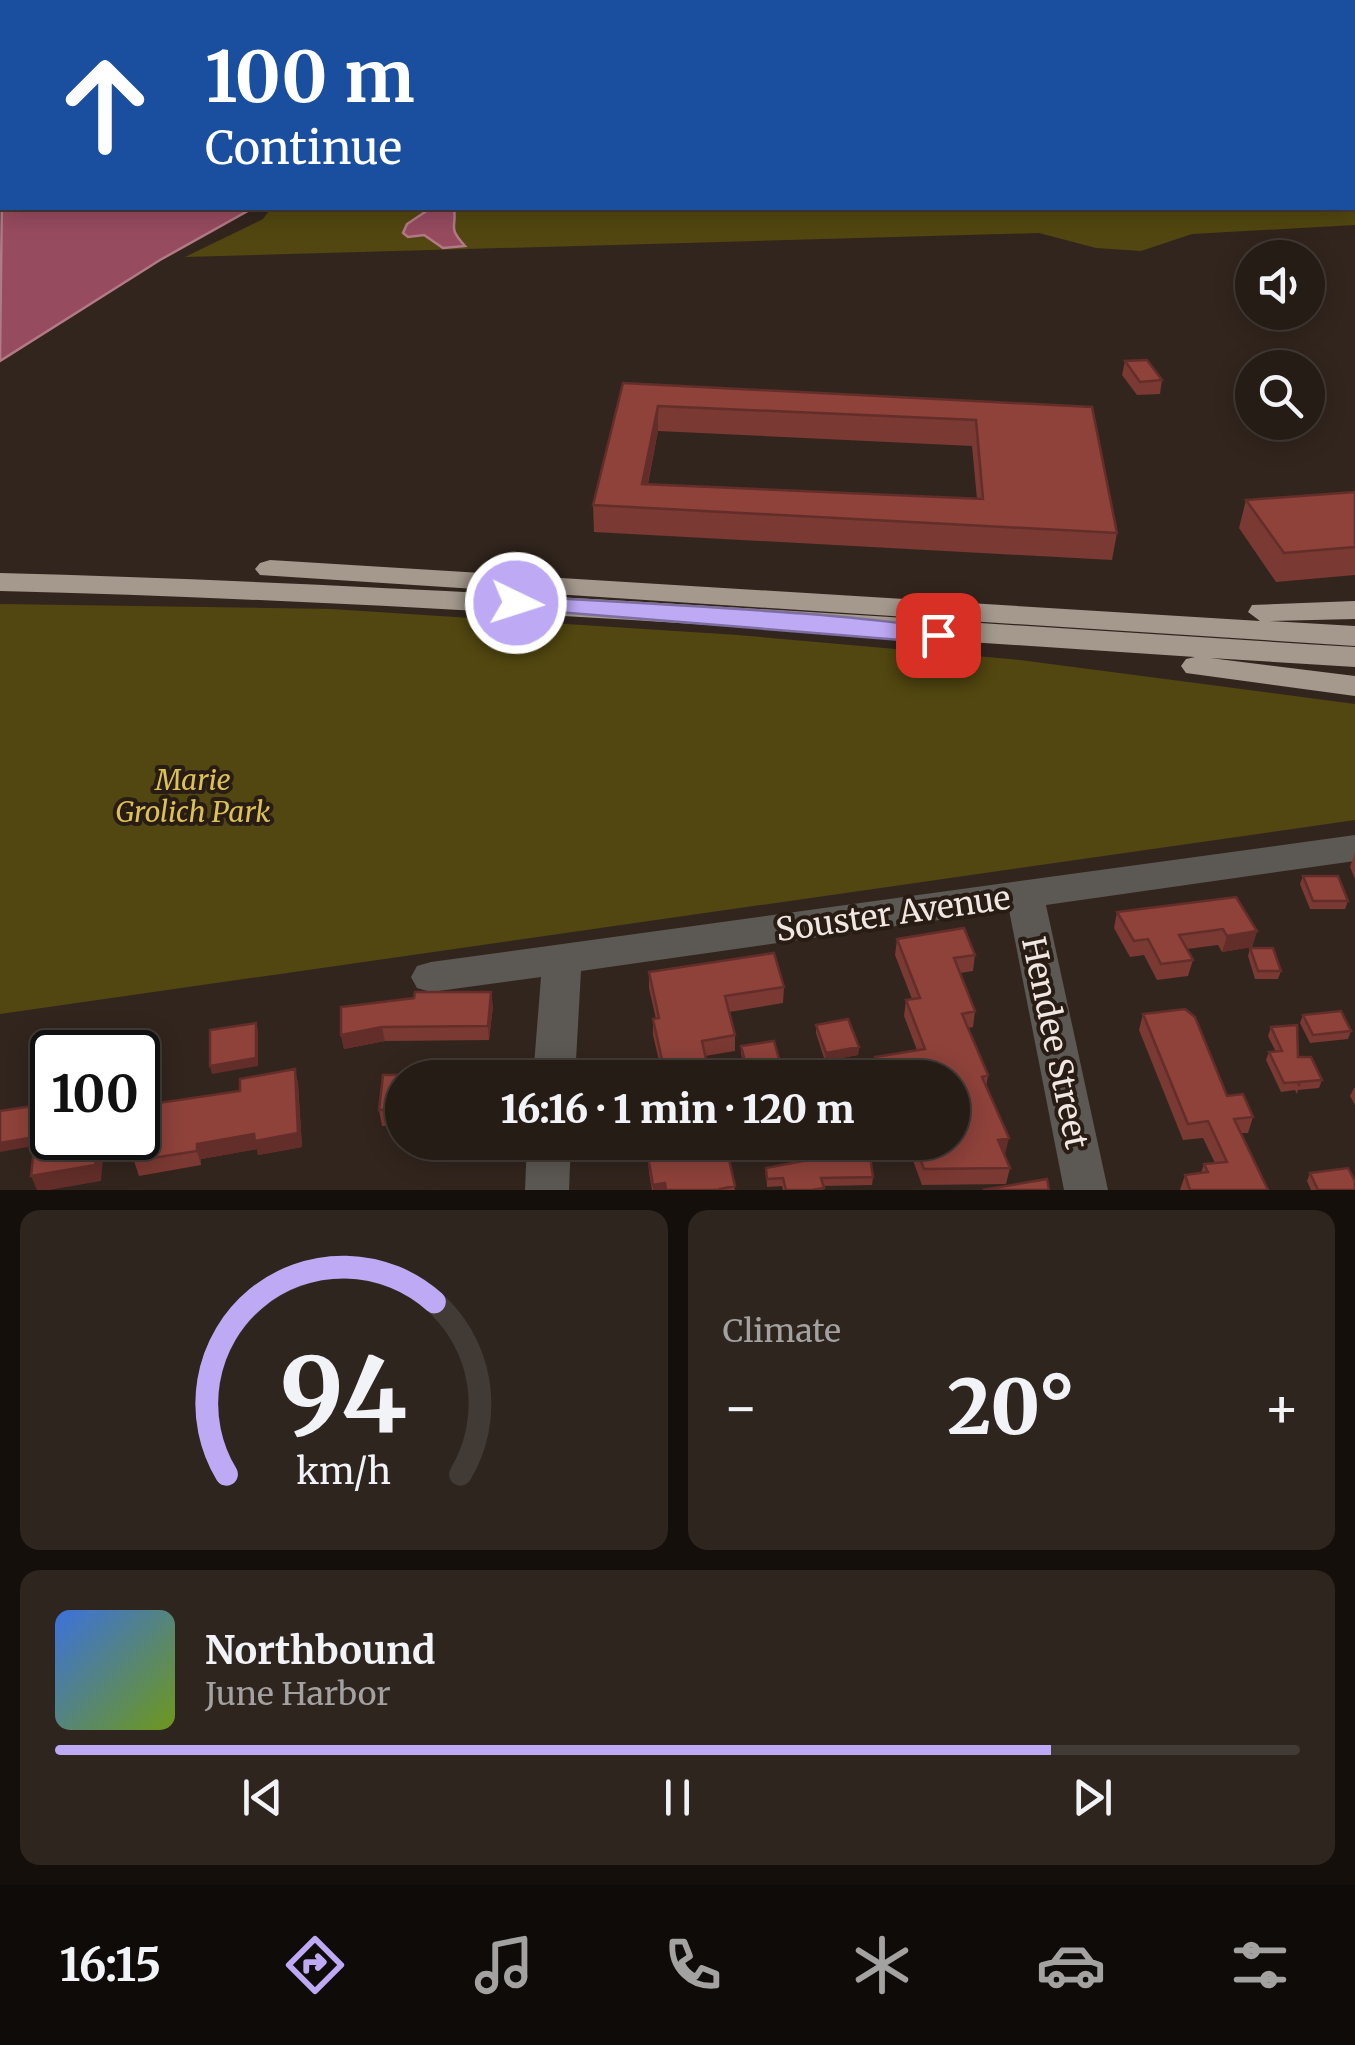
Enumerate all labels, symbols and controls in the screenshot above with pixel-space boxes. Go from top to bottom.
text: 100 m [205,33,415,121]
icon: ahead [40,40,170,170]
text: Continue [205,120,402,176]
map controls [1235,240,1325,440]
button: sound [1235,240,1325,330]
button: search [1235,350,1325,440]
position arrow [464,551,568,655]
pin [896,593,981,678]
icon: arrive [911,608,966,663]
park label: Marie Grolich Park [116,762,270,830]
street label: Souster Avenue [773,878,1013,950]
street label: Hendee Street [1013,933,1097,1153]
speed limit sign: 100 [30,1030,160,1160]
text: 16:16 · 1 min · 120 m [501,1086,854,1133]
text: Climate [723,1311,841,1351]
text: 94 [280,1330,407,1460]
text: 20° [947,1360,1075,1454]
text: − [723,1373,759,1442]
text: + [1263,1373,1300,1442]
text: km/h [296,1449,391,1494]
text: Northbound [205,1627,435,1674]
text: June Harbor [205,1674,391,1714]
icon: previous [235,1770,290,1825]
icon: pause [650,1770,705,1825]
icon: next [1065,1770,1120,1825]
icon: directions [280,1930,350,2000]
icon: music [469,1930,539,2000]
icon: phone [658,1930,728,2000]
icon: climate [847,1930,917,2000]
icon: car [1036,1930,1106,2000]
icon: filters [1225,1930,1295,2000]
text: 16:15 [60,1937,161,1993]

